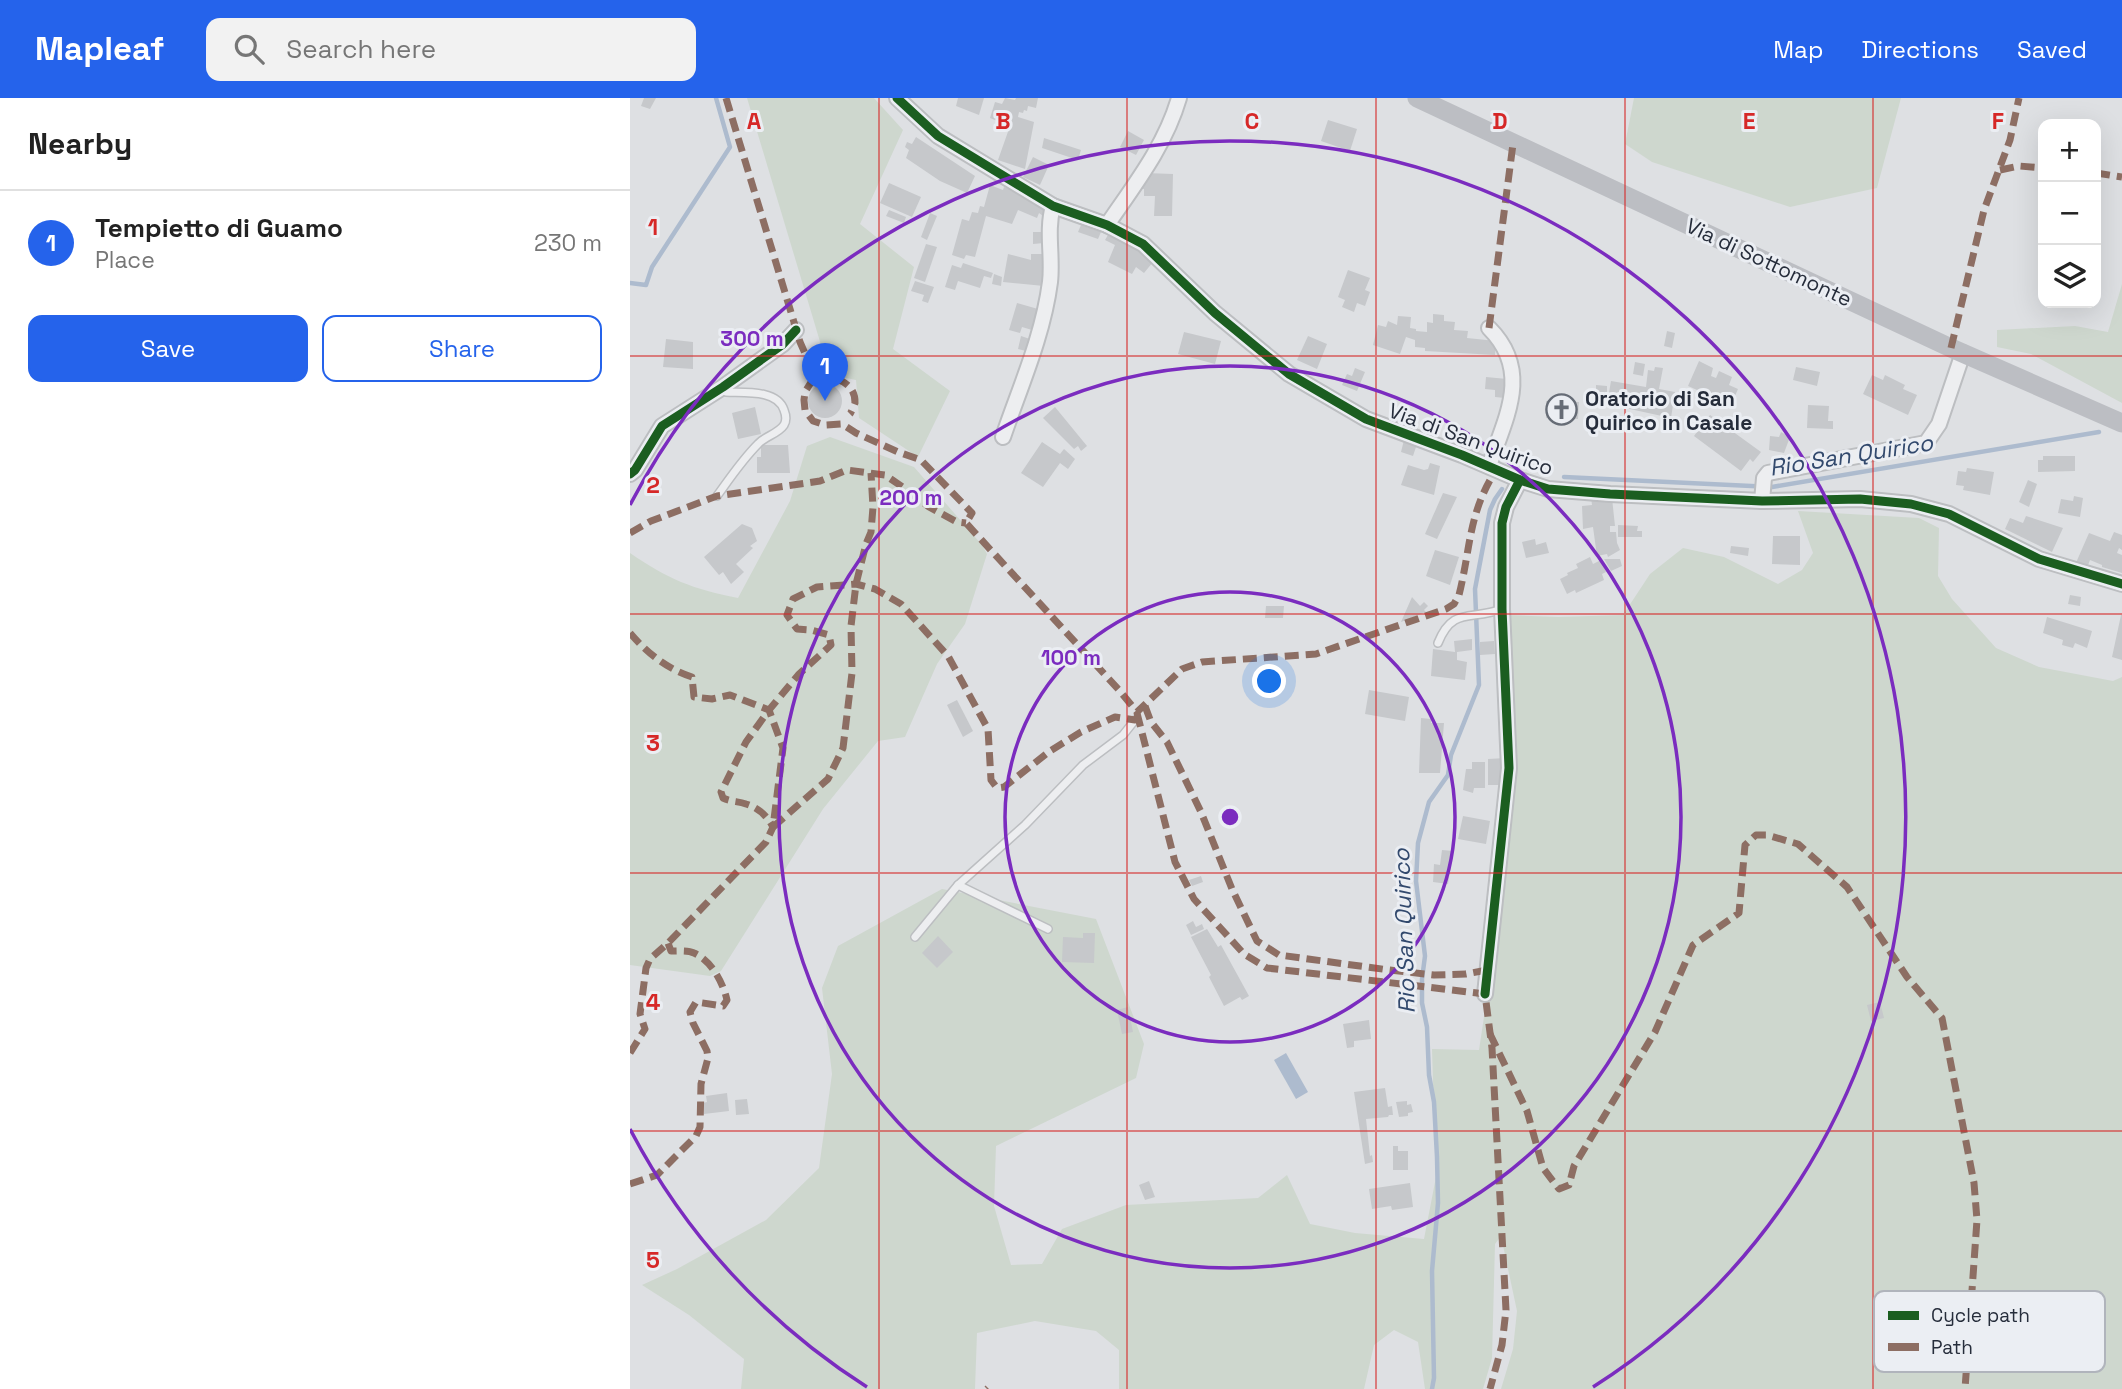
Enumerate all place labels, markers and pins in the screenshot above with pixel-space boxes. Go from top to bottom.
pin: 1 [802,343,848,401]
place label: Oratorio di San Quirico in Casale [1585,385,1752,436]
church icon: Oratorio di San Quirico in Casale [1545,393,1579,427]
centre of rings [1218,805,1242,829]

